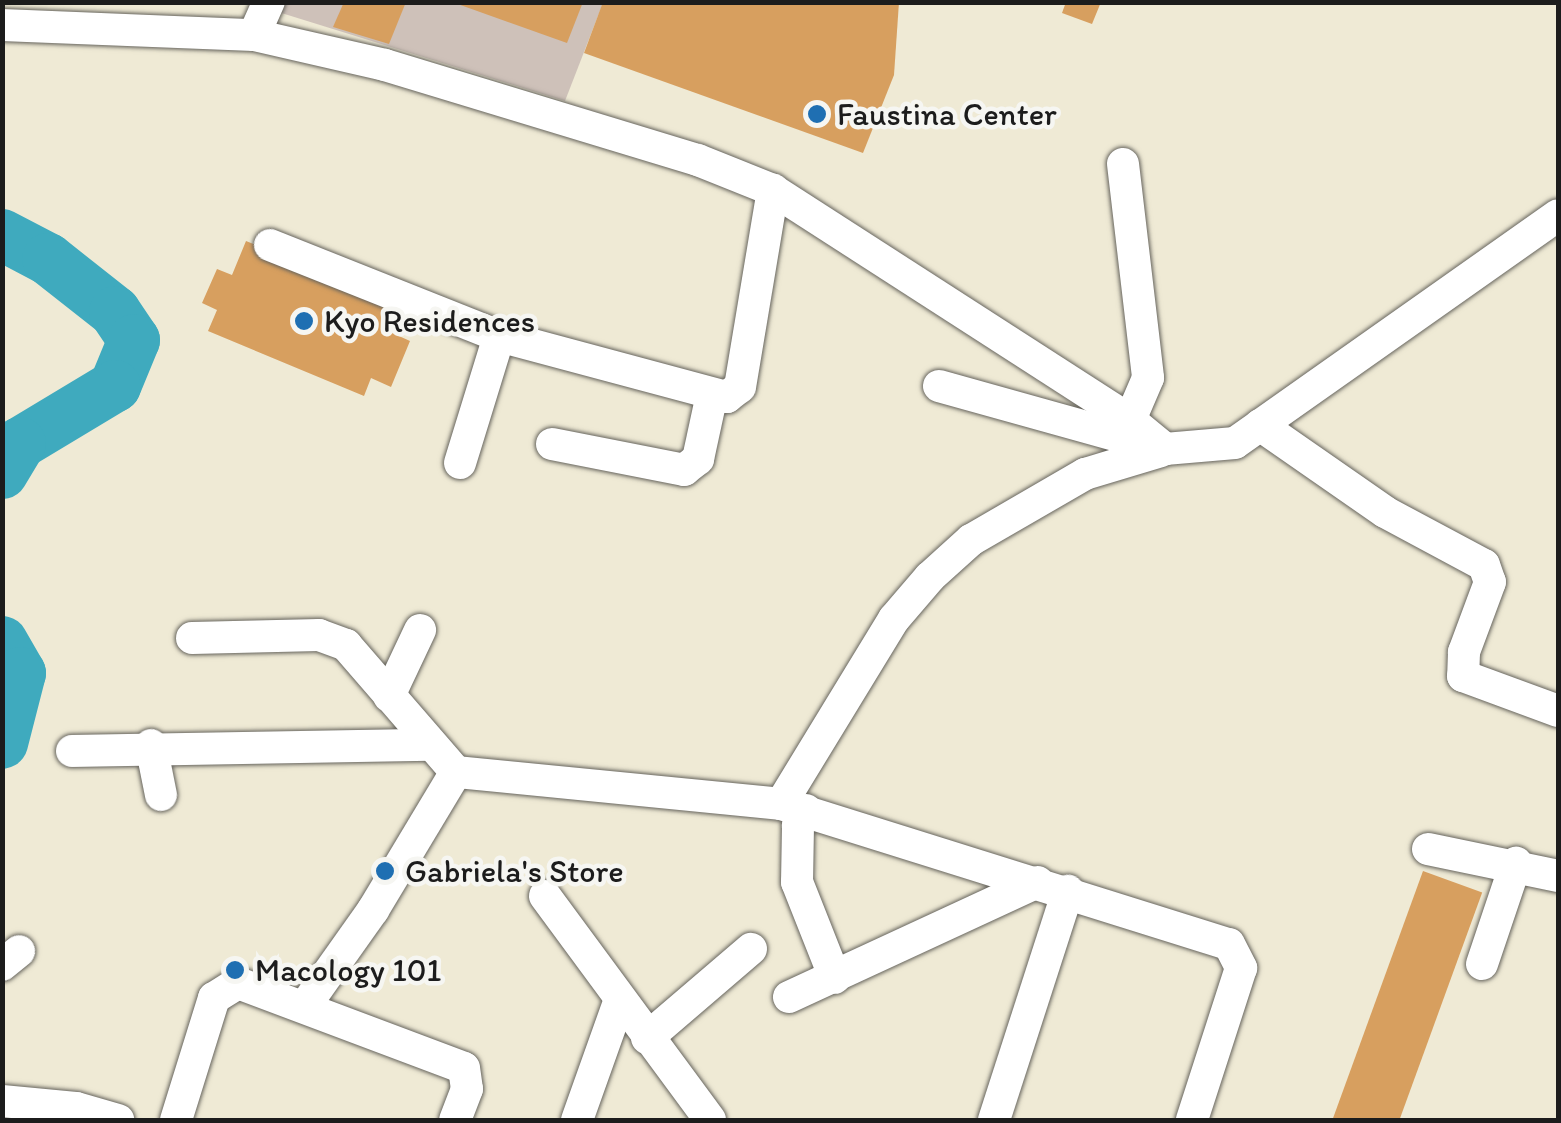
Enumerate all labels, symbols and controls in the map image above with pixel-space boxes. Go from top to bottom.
place label: Faustina Center [837,95,1057,133]
marker: Faustina Center [806,103,828,125]
place label: Kyo Residences [324,302,535,340]
marker: Kyo Residences [293,310,315,332]
place label: Gabriela's Store [405,852,623,890]
marker: Gabriela's Store [374,860,396,882]
place label: Macology 101 [255,951,441,989]
marker: Macology 101 [224,959,246,981]

